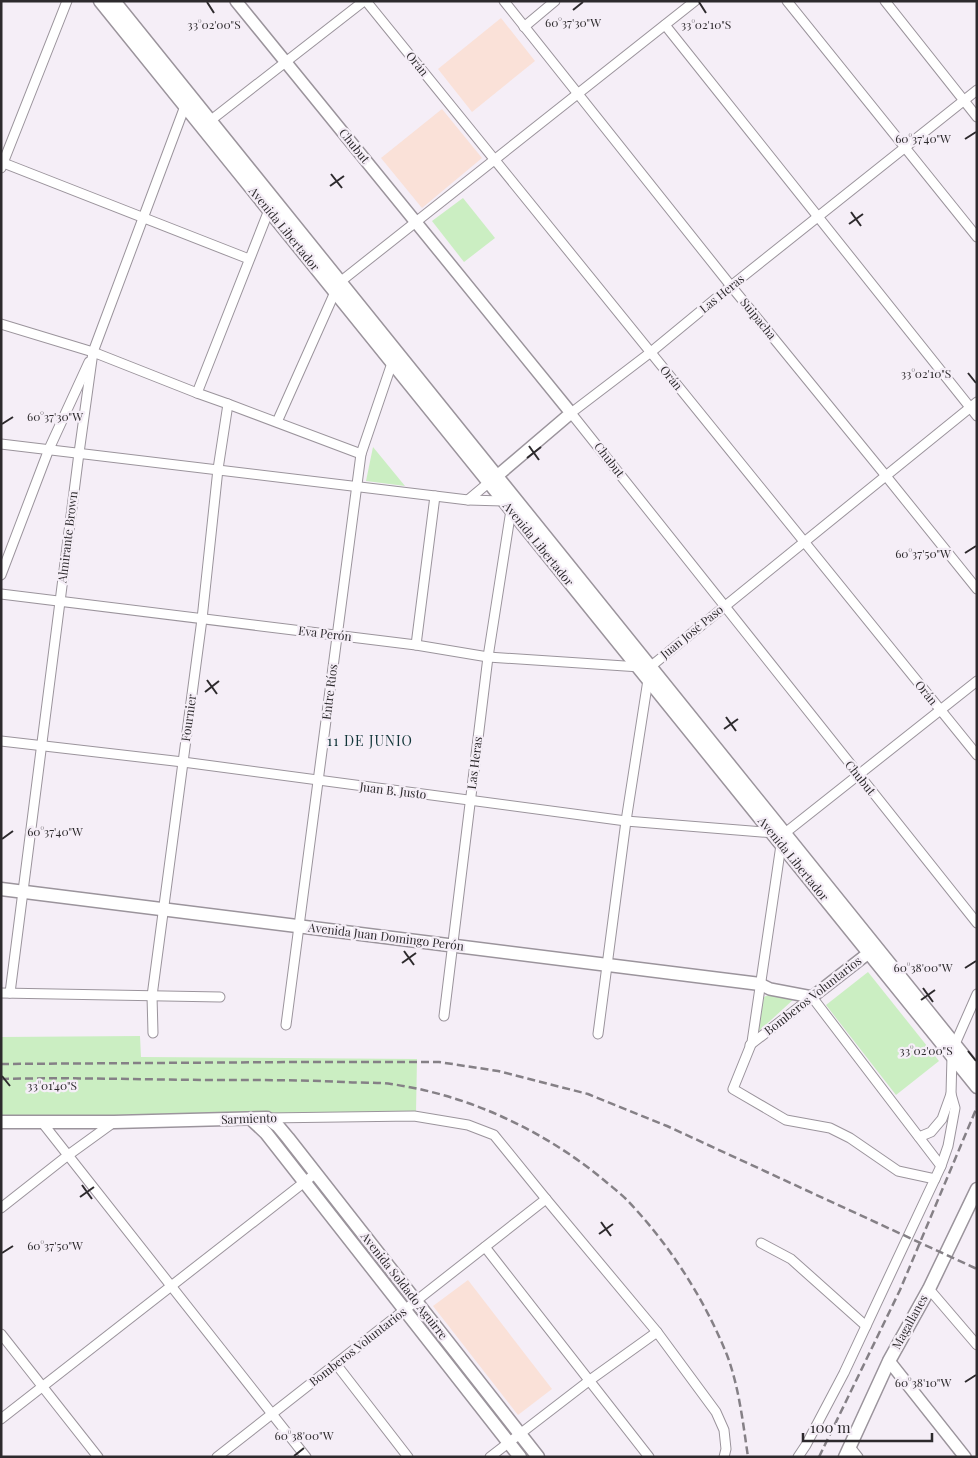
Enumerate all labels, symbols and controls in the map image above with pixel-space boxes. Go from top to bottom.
text: 60°37'30"W [545,14,601,30]
text: 33°02'00"S [187,16,241,32]
text: 33°02'10"S [681,16,731,32]
street label: Orán [403,48,433,79]
street label: Chubut [336,125,374,167]
text: 60°37'40"W [895,130,951,146]
street label: Avenida Libertador [245,182,324,274]
street label: Las Heras [696,270,747,316]
street label: Suipacha [737,294,780,342]
street label: Orán [657,362,687,393]
text: 33°02'10"S [901,365,951,381]
text: 60°37'30"W [27,408,83,424]
street label: Chubut [591,439,629,481]
street label: Almirante Brown [53,490,81,585]
street label: Avenida Libertador [499,497,578,589]
text: 60°37'50"W [895,545,951,561]
street label: Juan José Paso [656,601,726,662]
street label: Eva Perón [297,622,353,644]
street label: Entre Ríos [318,663,340,721]
street label: Orán [912,677,942,708]
street label: Fournier [177,693,199,743]
district label: 11 DE JUNIO [327,731,413,750]
street label: Las Heras [463,736,485,790]
street label: Chubut [842,757,880,799]
street label: Juan B. Justo [358,778,428,802]
street label: Avenida Libertador [754,812,833,904]
text: 60°37'40"W [27,823,83,839]
street label: Avenida Juan Domingo Perón [306,918,465,954]
street label: Bomberos Voluntarios [761,952,864,1038]
text: 60°38'00"W [893,959,953,975]
text: 33°02'00"S [899,1042,953,1058]
text: 33°01'40"S [27,1077,77,1093]
street label: Sarmiento [221,1109,278,1127]
street label: Avenida Soldado Aguirre [357,1228,452,1342]
text: 60°37'50"W [27,1237,83,1253]
street label: Magallanes [888,1291,931,1352]
street label: Bomberos Voluntarios [306,1303,409,1389]
text: 60°38'10"W [895,1374,951,1390]
scale bar [803,1410,932,1442]
text: 100 m [810,1417,851,1437]
text: 60°38'00"W [274,1427,334,1443]

